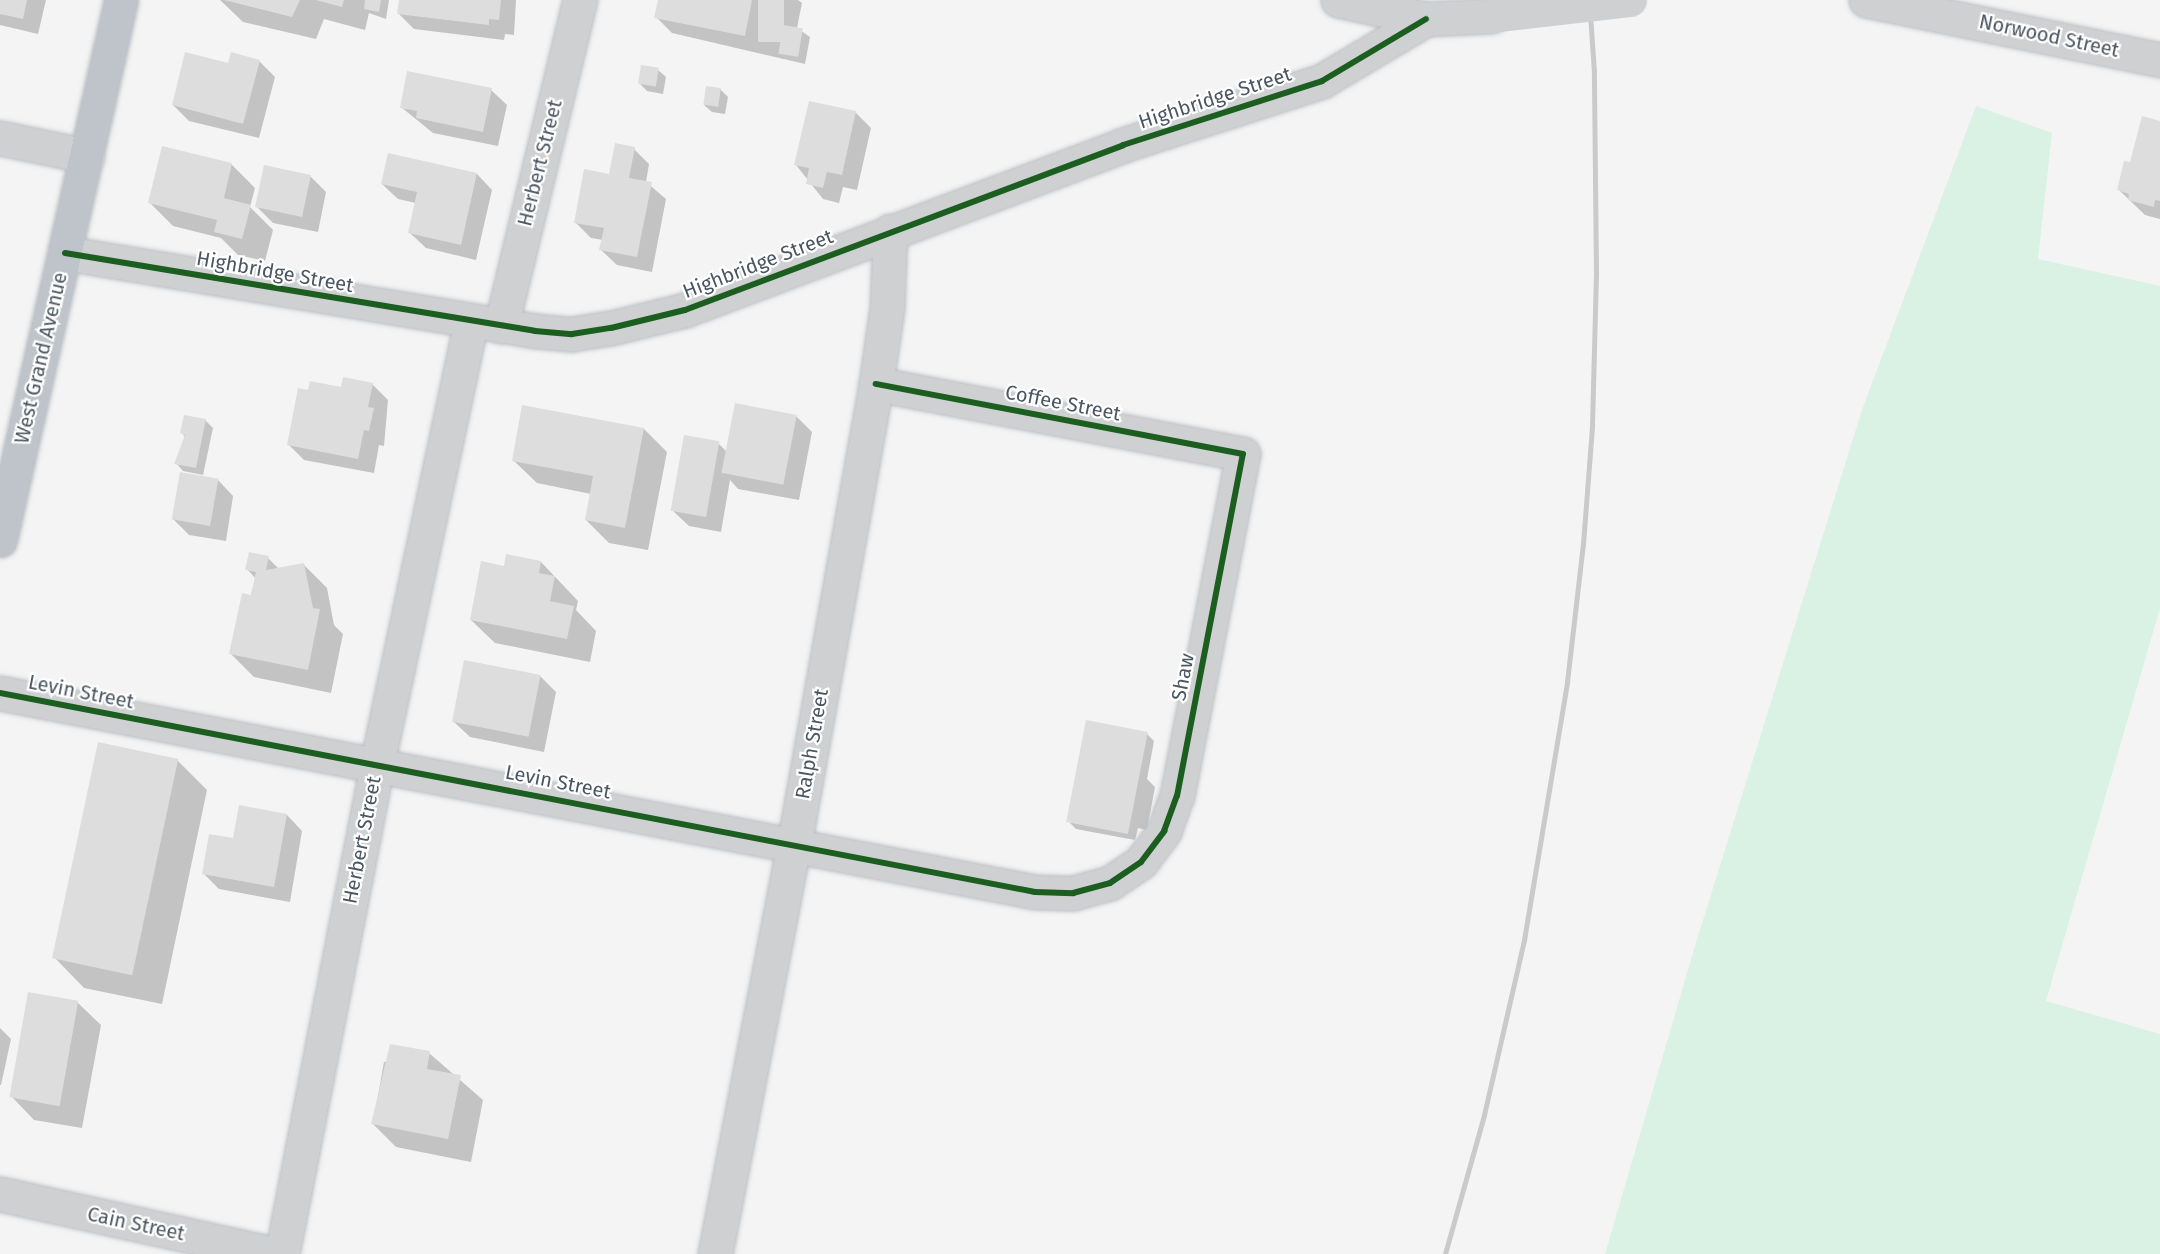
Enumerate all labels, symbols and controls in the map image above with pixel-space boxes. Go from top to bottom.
street label: Norwood Street [1977,9,2121,63]
street label: Highbridge Street [1136,62,1294,134]
street label: Herbert Street [513,97,567,229]
street label: Highbridge Street [679,224,837,304]
street label: Highbridge Street [195,246,355,298]
street label: West Grand Avenue [10,270,72,446]
street label: Coffee Street [1003,380,1123,426]
street label: Shaw [1167,651,1199,703]
street label: Levin Street [26,670,136,714]
street label: Ralph Street [790,687,834,801]
street label: Levin Street [503,760,613,804]
street label: Herbert Street [338,774,386,906]
street label: Cain Street [85,1202,187,1246]

